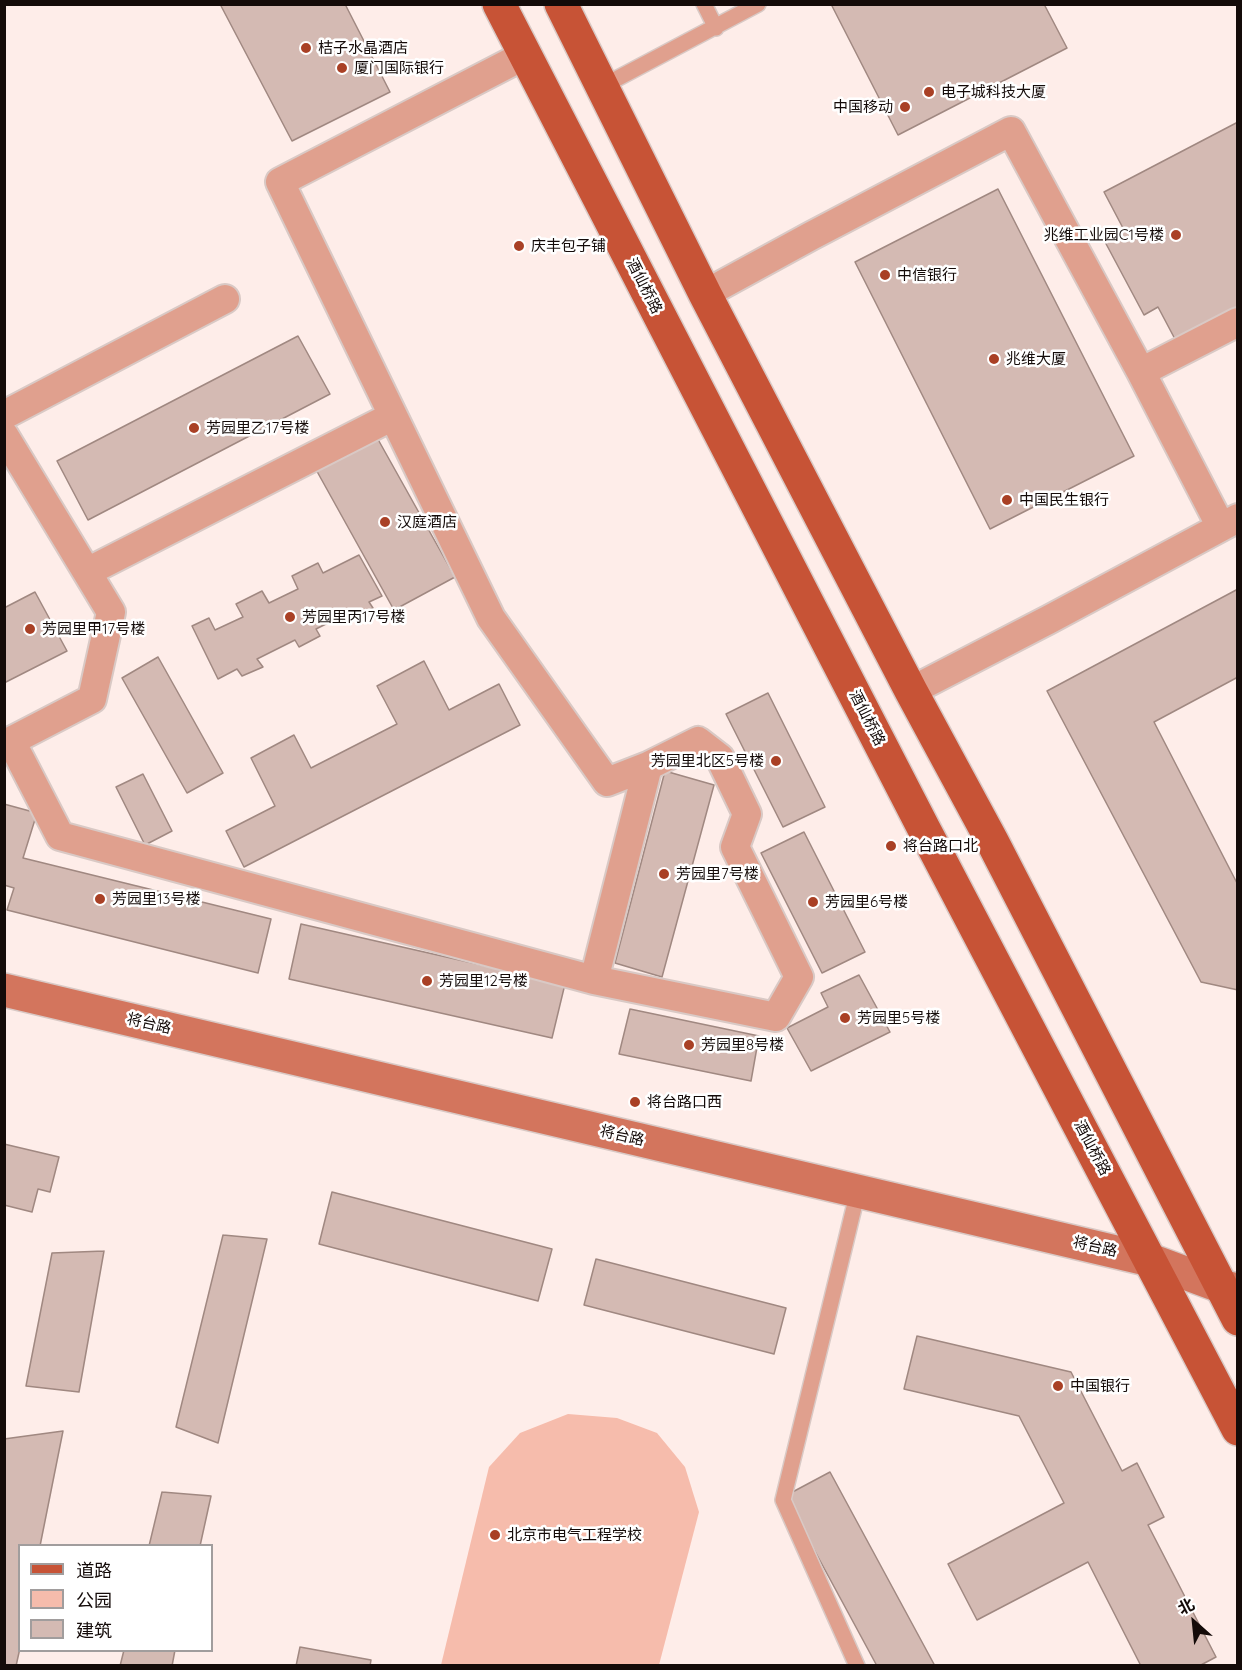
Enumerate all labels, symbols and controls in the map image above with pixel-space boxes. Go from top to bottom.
place label: 桔子水晶酒店 [318,39,408,57]
marker: 桔子水晶酒店 [299,41,313,55]
place label: 厦门国际银行 [354,59,444,77]
marker: 厦门国际银行 [335,61,349,75]
place label: 电子城科技大厦 [941,83,1046,101]
marker: 电子城科技大厦 [922,85,936,99]
place label: 中国移动 [833,98,893,116]
marker: 中国移动 [898,100,912,114]
place label: 兆维工业园C1号楼 [1044,226,1164,244]
marker: 兆维工业园C1号楼 [1169,228,1183,242]
place label: 庆丰包子铺 [531,237,606,255]
marker: 庆丰包子铺 [512,239,526,253]
street label: 酒仙桥路 [622,255,666,317]
place label: 中信银行 [897,266,957,284]
marker: 中信银行 [878,268,892,282]
place label: 兆维大厦 [1006,350,1066,368]
marker: 兆维大厦 [987,352,1001,366]
place label: 芳园里乙17号楼 [206,419,309,437]
marker: 芳园里乙17号楼 [187,421,201,435]
place label: 中国民生银行 [1019,491,1109,509]
marker: 中国民生银行 [1000,493,1014,507]
place label: 汉庭酒店 [397,513,457,531]
marker: 汉庭酒店 [378,515,392,529]
place label: 芳园里丙17号楼 [302,608,405,626]
marker: 芳园里丙17号楼 [283,610,297,624]
place label: 芳园里甲17号楼 [42,620,145,638]
marker: 芳园里甲17号楼 [23,622,37,636]
street label: 酒仙桥路 [845,687,889,749]
place label: 芳园里北区5号楼 [651,752,764,770]
marker: 芳园里北区5号楼 [769,754,783,768]
place label: 将台路口北 [903,837,978,855]
marker: 将台路口北 [884,839,898,853]
place label: 芳园里7号楼 [676,865,759,883]
marker: 芳园里7号楼 [657,867,671,881]
place label: 芳园里13号楼 [112,890,200,908]
marker: 芳园里13号楼 [93,892,107,906]
place label: 芳园里6号楼 [825,893,908,911]
marker: 芳园里6号楼 [806,895,820,909]
place label: 芳园里12号楼 [439,972,528,990]
marker: 芳园里12号楼 [420,974,434,988]
place label: 芳园里5号楼 [857,1009,940,1027]
street label: 将台路 [125,1010,173,1038]
marker: 芳园里5号楼 [838,1011,852,1025]
place label: 芳园里8号楼 [701,1036,784,1054]
marker: 芳园里8号楼 [682,1038,696,1052]
place label: 将台路口西 [647,1093,722,1111]
marker: 将台路口西 [628,1095,642,1109]
street label: 酒仙桥路 [1070,1117,1114,1179]
street label: 将台路 [598,1122,646,1150]
street label: 将台路 [1071,1233,1119,1261]
place label: 中国银行 [1070,1377,1130,1395]
marker: 中国银行 [1051,1379,1065,1393]
place label: 北京市电气工程学校 [507,1526,642,1544]
marker: 北京市电气工程学校 [488,1528,502,1542]
legend [18,1544,213,1652]
text: 道路 [76,1559,112,1582]
text: 公园 [76,1589,112,1612]
north arrow [1164,1592,1224,1652]
text: 北 [1174,1593,1197,1619]
text: 建筑 [76,1619,112,1642]

